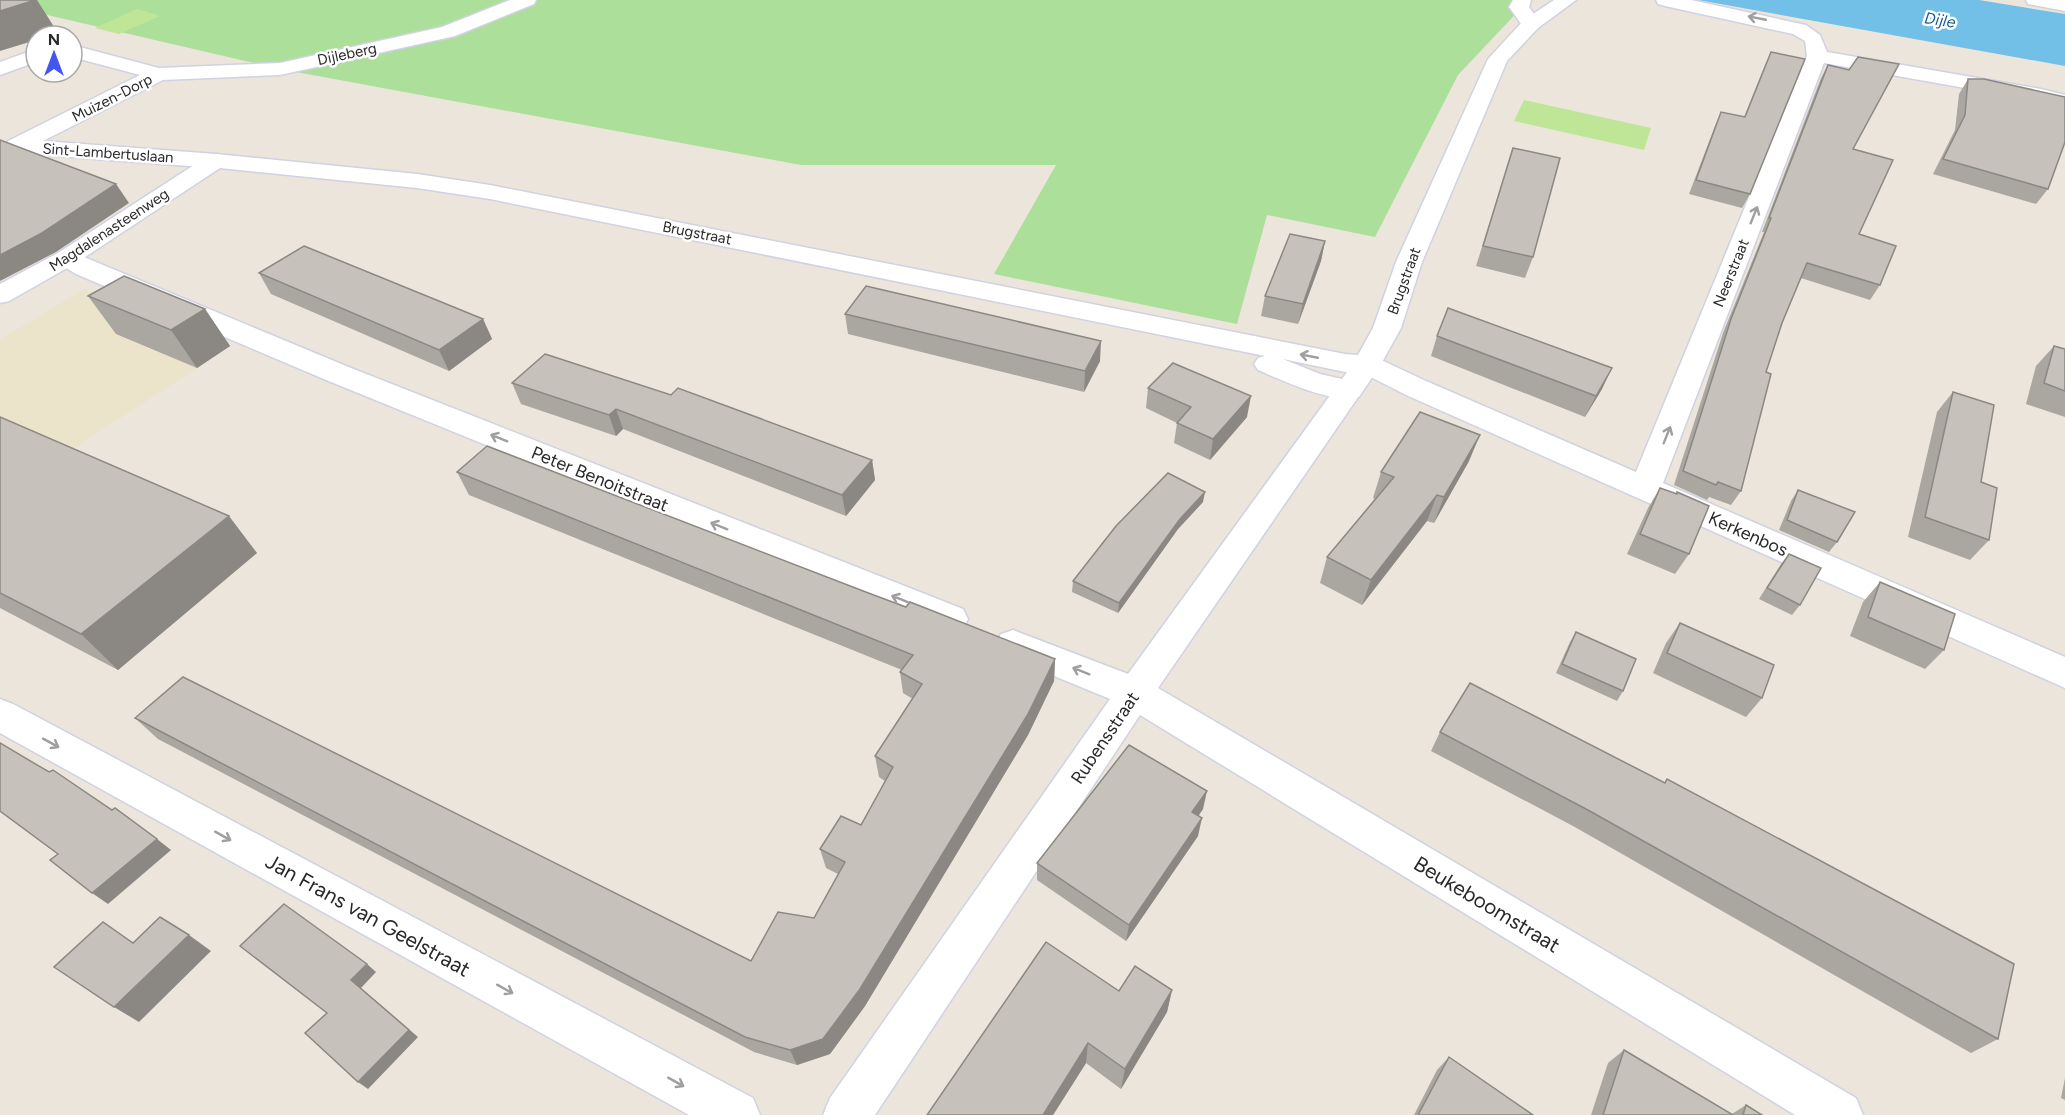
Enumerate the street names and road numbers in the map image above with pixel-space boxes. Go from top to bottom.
street label: Dijleberg [316,39,378,69]
street label: Muizen-Dorp [69,70,155,126]
street label: Sint-Lambertuslaan [42,139,174,167]
street label: Magdalenasteenweg [46,185,172,275]
street label: Brugstraat [661,217,733,249]
street label: Neerstraat [1709,236,1753,310]
street label: Brugstraat [1384,245,1425,317]
street label: Peter Benoitstraat [528,441,672,517]
street label: Kerkenbos [1705,507,1791,561]
street label: Rubensstraat [1066,688,1144,788]
street label: Jan Frans van Geelstraat [261,848,475,982]
street label: Beukeboomstraat [1409,850,1565,958]

